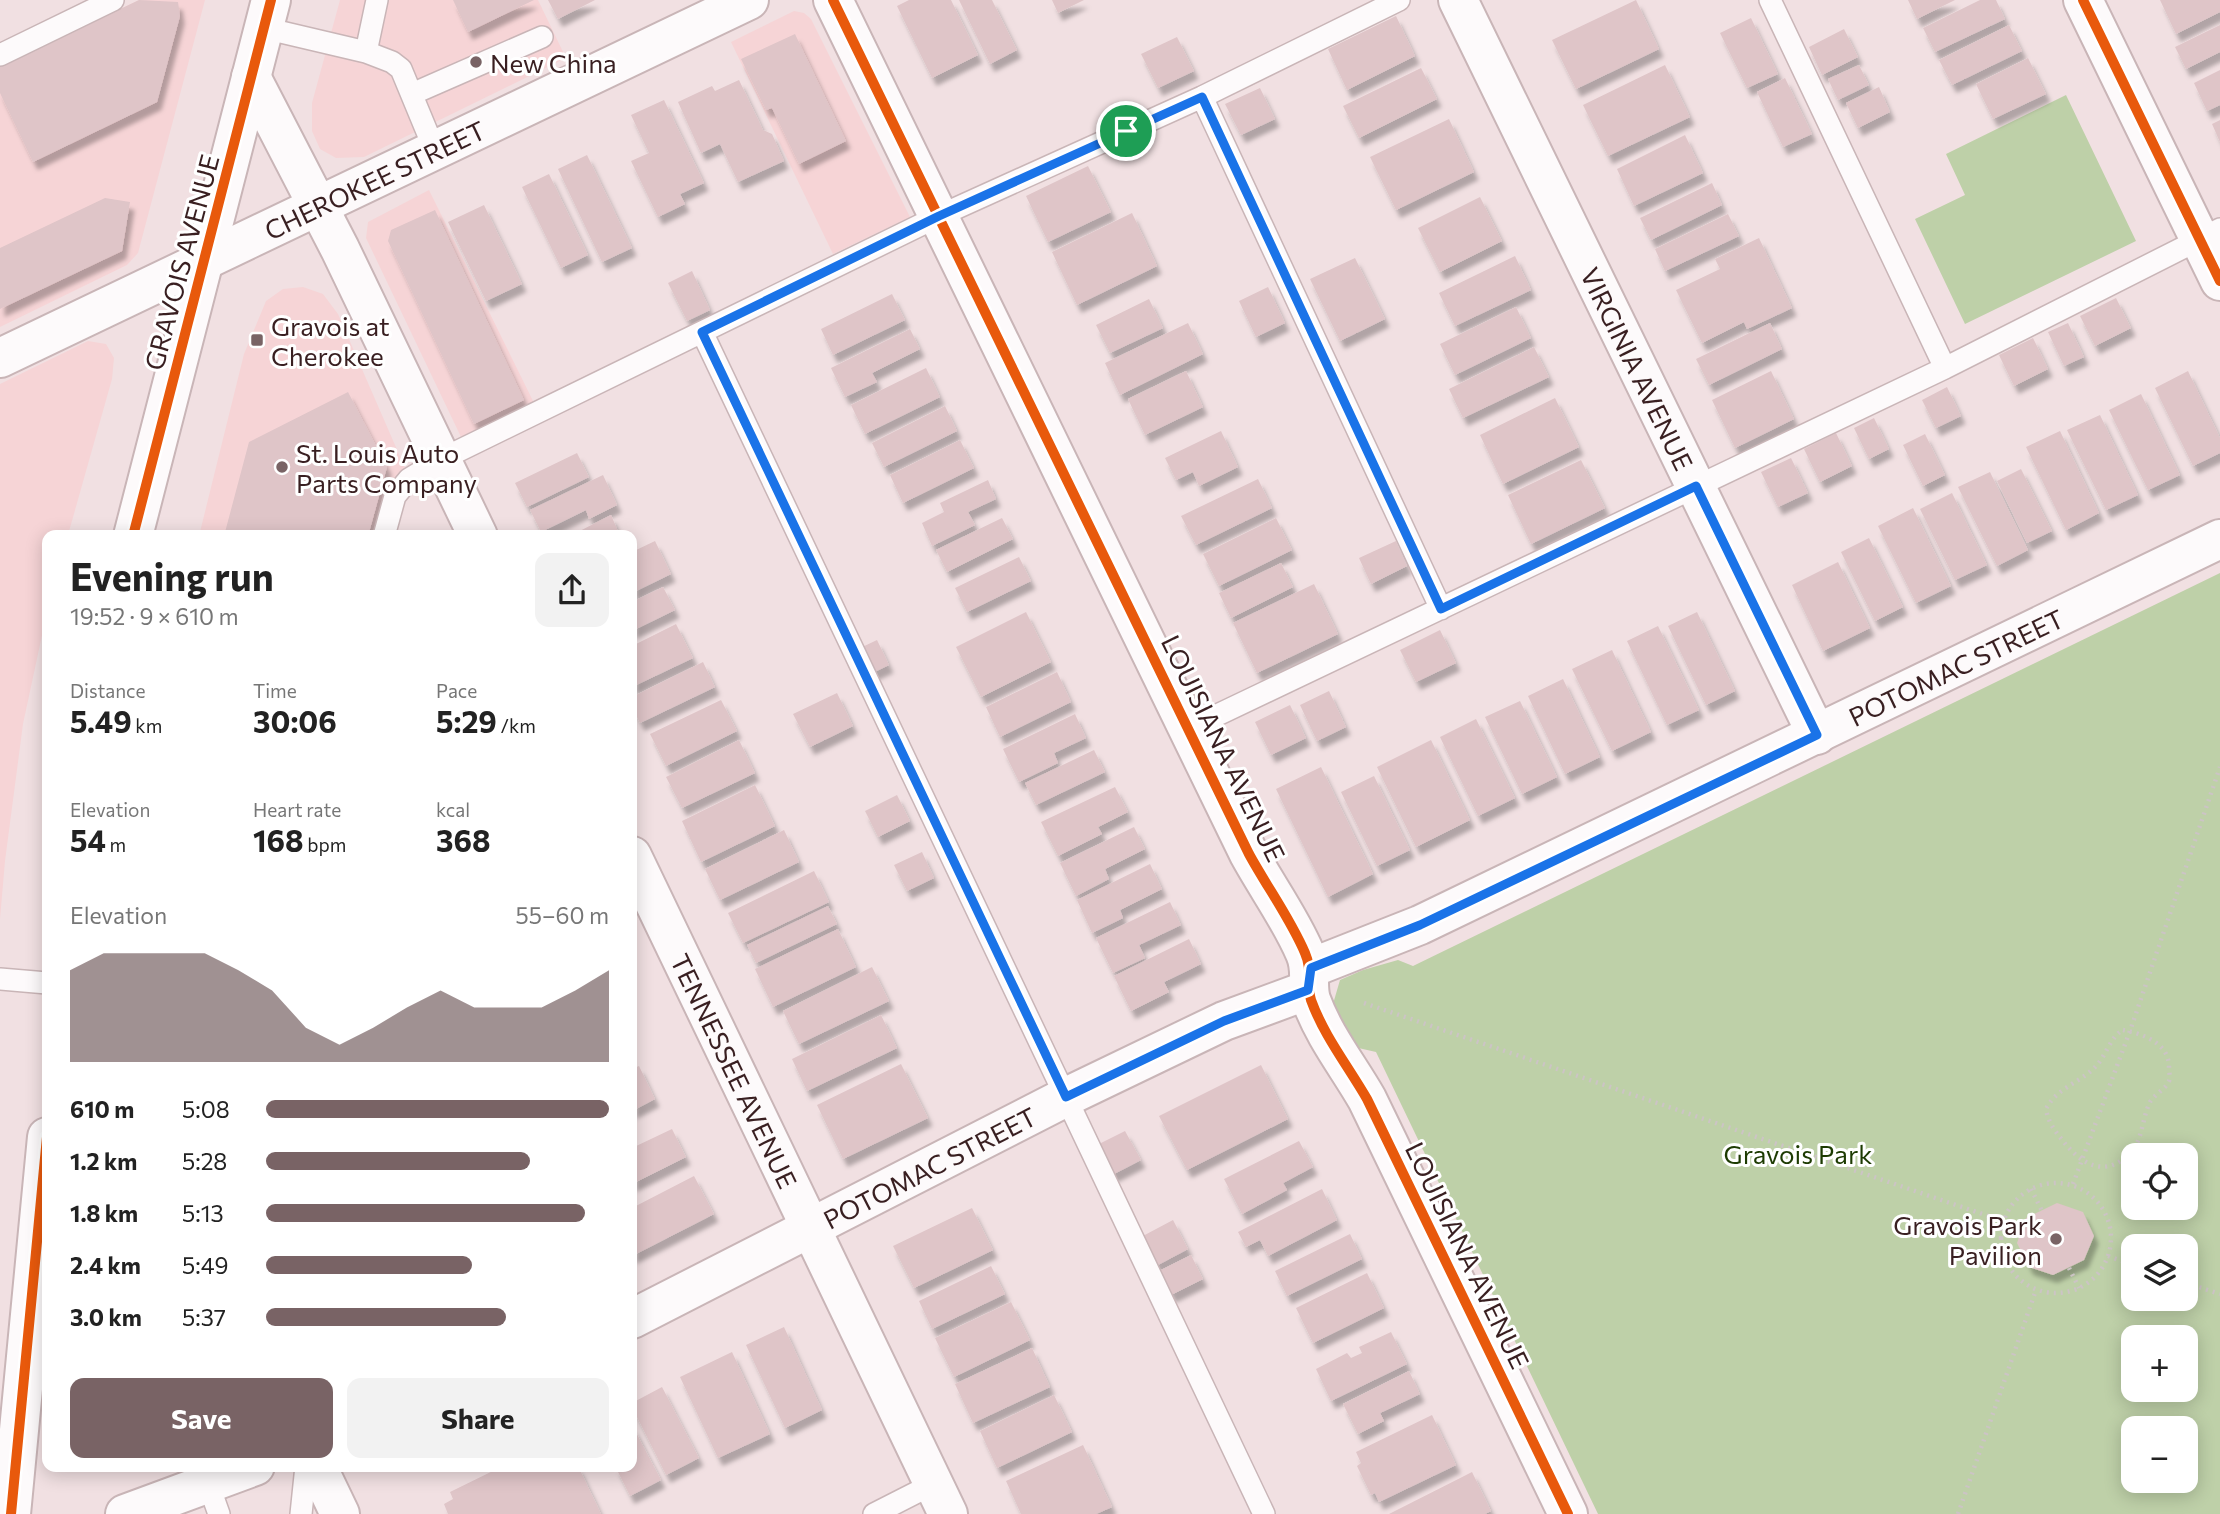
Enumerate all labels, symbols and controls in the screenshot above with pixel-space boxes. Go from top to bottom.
place label: New China [490,47,617,78]
marker: New China [468,54,484,70]
pin [1096,101,1156,161]
icon: arrive [1107,112,1145,150]
street label: CHEROKEE STREET [259,113,490,245]
street label: GRAVOIS AVENUE [137,151,225,373]
street label: VIRGINIA AVENUE [1575,262,1701,475]
place label: Gravois at Cherokee [271,310,390,371]
marker: Gravois at Cherokee [249,332,265,348]
place label: St. Louis Auto Parts Company [296,437,477,498]
marker: St. Louis Auto Parts Company [274,459,290,475]
text: Evening run [70,552,274,599]
button: share [535,553,609,627]
text: 19:52 · 9 × 610 m [70,602,239,630]
street label: POTOMAC STREET [1843,602,2068,731]
street label: LOUISIANA AVENUE [1156,630,1292,866]
text: Distance [70,679,146,702]
text: Time [253,679,297,702]
text: Pace [436,679,477,702]
text: 5.49 [70,702,132,739]
text: 30:06 [253,702,337,739]
text: 5:29 [436,702,497,739]
text: km [132,714,162,737]
text: /km [497,714,536,737]
text: Elevation [70,798,150,821]
text: Heart rate [253,798,341,821]
text: kcal [436,798,470,821]
text: 54 [70,821,106,858]
text: 168 [253,821,304,858]
text: 368 [436,821,491,858]
text: m [106,833,126,856]
text: bpm [304,833,346,856]
text: Elevation [70,901,167,929]
text: 55–60 m [516,901,609,929]
street label: TENNESSEE AVENUE [666,948,805,1193]
text: 610 m [70,1095,134,1123]
text: 5:08 [182,1095,230,1123]
street label: POTOMAC STREET [818,1100,1041,1234]
street label: LOUISIANA AVENUE [1400,1137,1536,1373]
park label: Gravois Park [1724,1138,1872,1169]
map controls [2121,1143,2198,1493]
button: locate [2121,1143,2198,1220]
text: 1.2 km [70,1147,137,1175]
text: 5:28 [182,1147,227,1175]
text: 1.8 km [70,1199,138,1227]
text: 5:13 [182,1199,224,1227]
place label: Gravois Park Pavilion [1893,1209,2042,1270]
marker: Gravois Park Pavilion [2048,1231,2064,1247]
button: layers [2121,1234,2198,1311]
text: 2.4 km [70,1251,141,1279]
text: 5:49 [182,1251,228,1279]
text: 3.0 km [70,1303,142,1331]
text: 5:37 [182,1303,226,1331]
button: + [2121,1325,2198,1402]
button: Save [70,1378,333,1458]
button: Share [347,1378,609,1458]
button: − [2121,1416,2198,1493]

